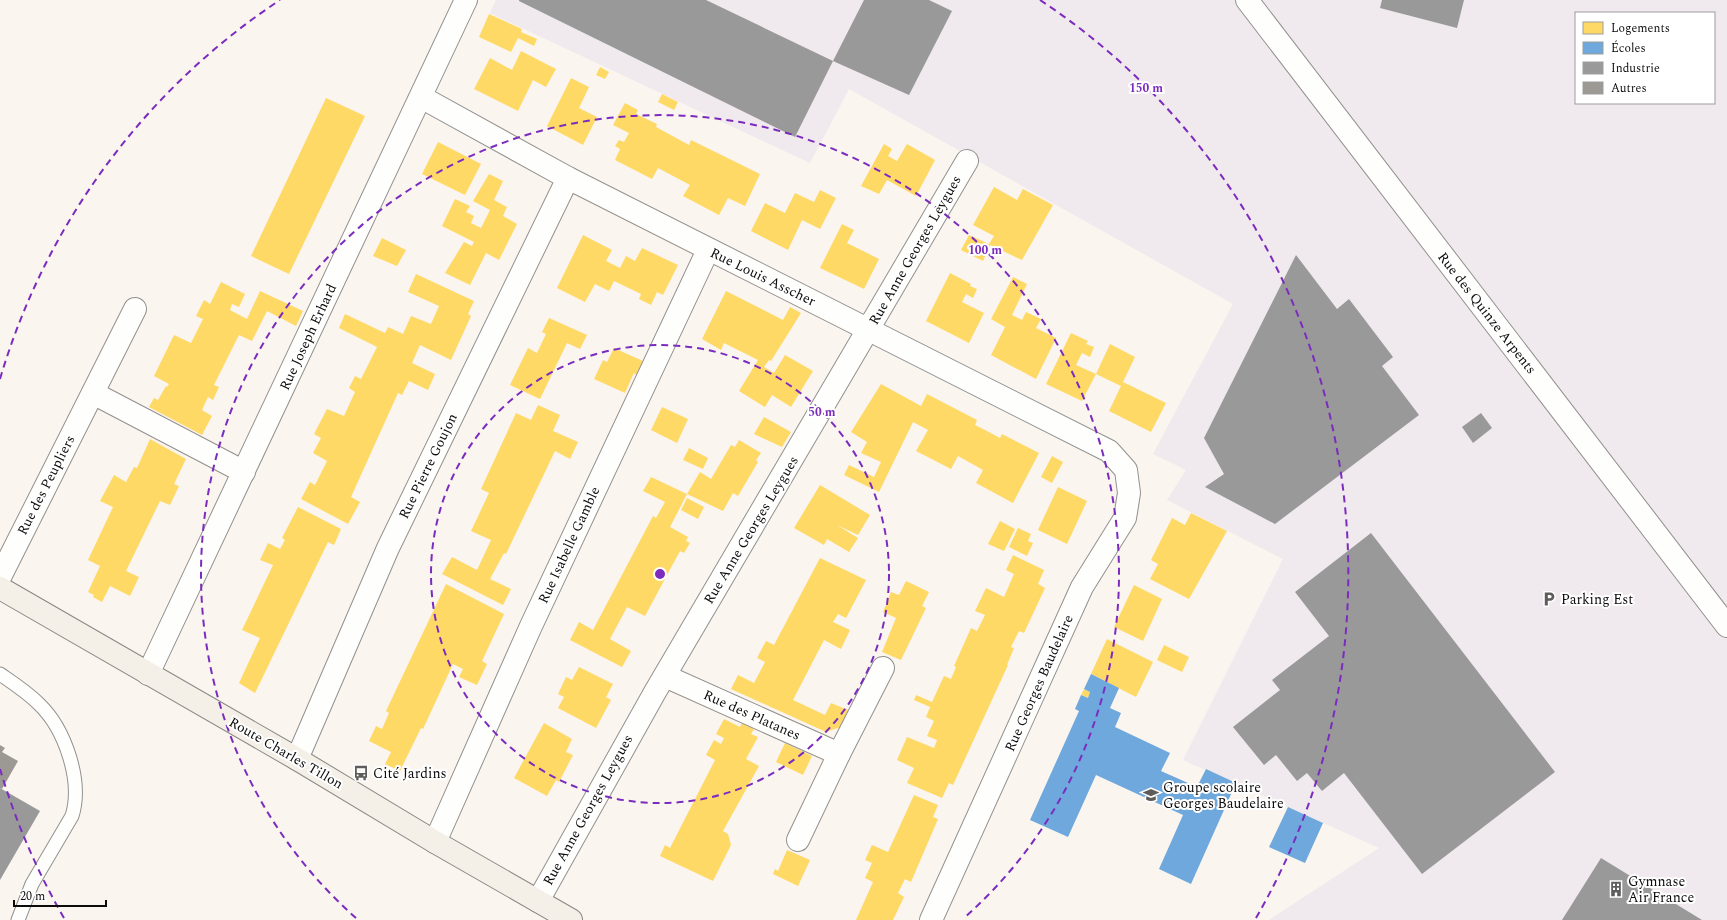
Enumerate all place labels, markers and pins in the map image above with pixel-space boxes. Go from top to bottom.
centre of rings [653,567,667,581]
place label: Parking Est [1561,589,1633,610]
parking icon: Parking Est [1540,590,1558,608]
place label: Cité Jardins [373,763,447,784]
bus stop icon: Cité Jardins [352,764,370,782]
place label: Groupe scolaire Georges Baudelaire [1163,777,1284,814]
school or university icon: Groupe scolaire Georges Baudelaire [1142,786,1160,804]
place label: Gymnase Air France [1628,871,1695,908]
building icon: Gymnase Air France [1607,880,1625,898]

